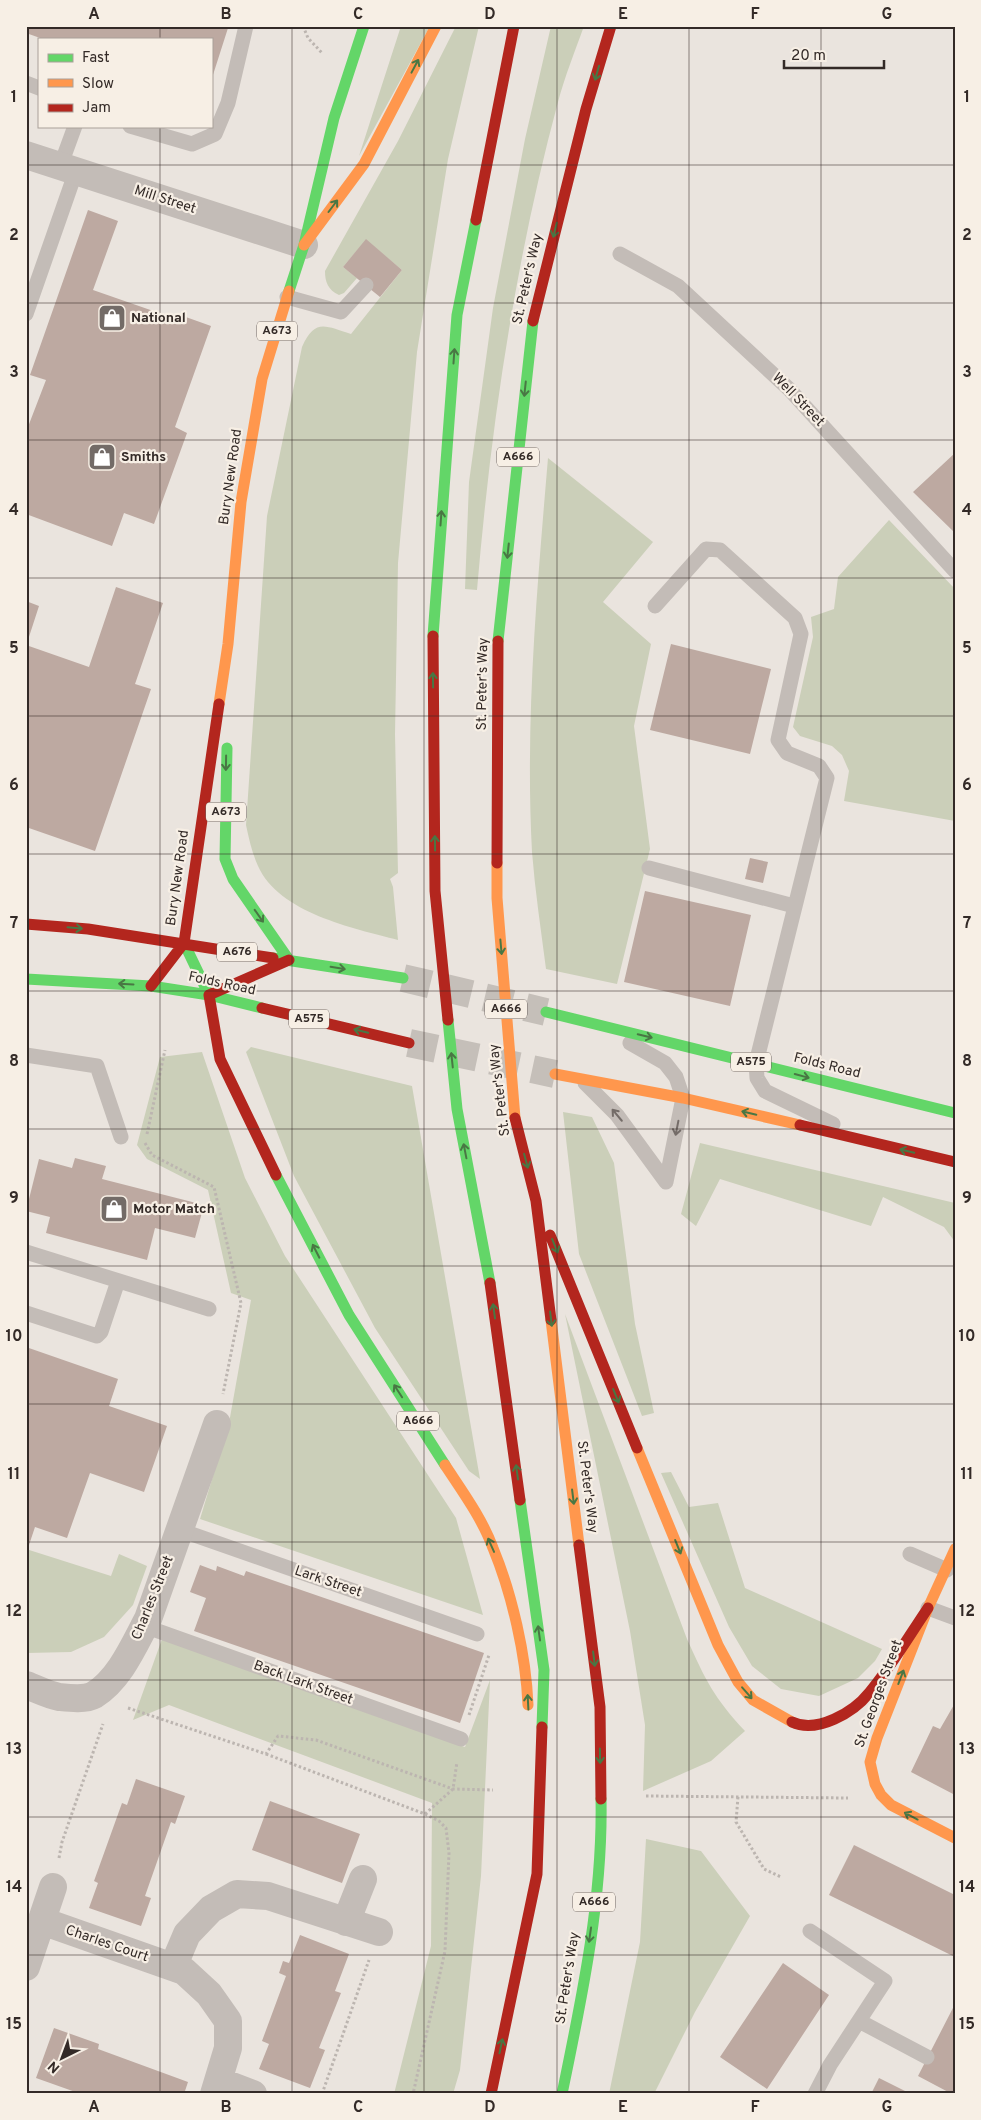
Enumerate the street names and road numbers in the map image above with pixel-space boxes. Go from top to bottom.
street label: Mill Street [132,182,198,218]
street label: St. Peter's Way [509,232,547,326]
road number: A673 [257,322,297,341]
street label: Well Street [768,370,828,430]
street label: Bury New Road [216,428,246,526]
road number: A666 [497,448,539,467]
street label: St. Peter's Way [474,637,492,731]
road number: A673 [206,802,246,822]
street label: Bury New Road [163,829,193,927]
road number: A676 [217,942,257,962]
street label: Folds Road [187,969,257,999]
road number: A666 [485,1000,527,1019]
road number: A575 [289,1010,329,1028]
street label: St. Peter's Way [486,1043,514,1137]
street label: Folds Road [792,1049,862,1083]
road number: A575 [731,1052,771,1072]
road number: A666 [397,1412,439,1430]
street label: St. Peter's Way [573,1440,601,1534]
street label: Charles Street [128,1553,178,1643]
street label: Lark Street [292,1563,364,1601]
street label: St. Georges Street [852,1638,906,1750]
street label: Back Lark Street [251,1657,355,1709]
road number: A666 [573,1892,615,1911]
street label: Charles Court [63,1922,151,1966]
street label: St. Peter's Way [552,1931,584,2025]

